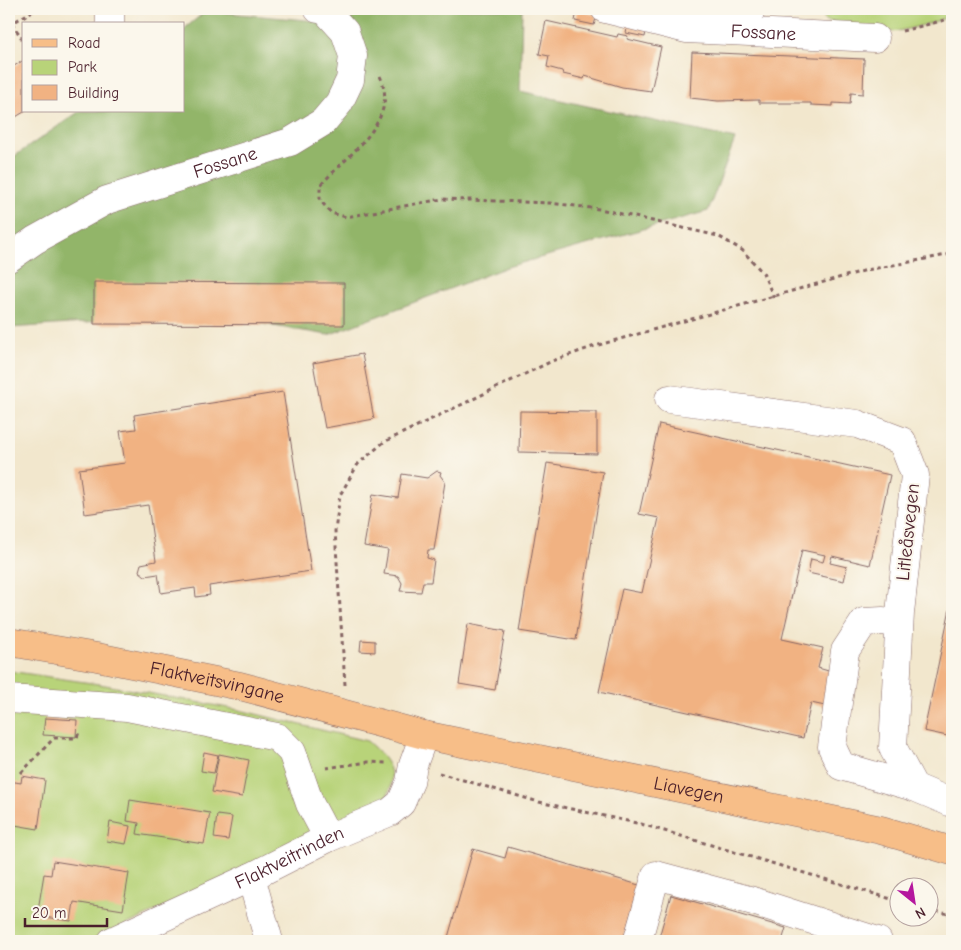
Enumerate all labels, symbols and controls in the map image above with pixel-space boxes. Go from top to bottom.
street label: Fossane [730,20,797,45]
legend [22,22,185,112]
text: Road [68,34,100,52]
text: Park [68,58,97,76]
text: Building [68,84,119,102]
street label: Fossane [191,142,260,183]
street label: Litleåsvegen [892,482,924,582]
street label: Flaktveitsvingane [148,657,287,708]
street label: Liavegen [652,772,726,808]
street label: Flaktveitrinden [231,822,347,894]
north arrow [888,878,938,928]
scale bar [25,895,108,927]
text: N [912,903,928,922]
text: 20 m [32,904,66,922]

